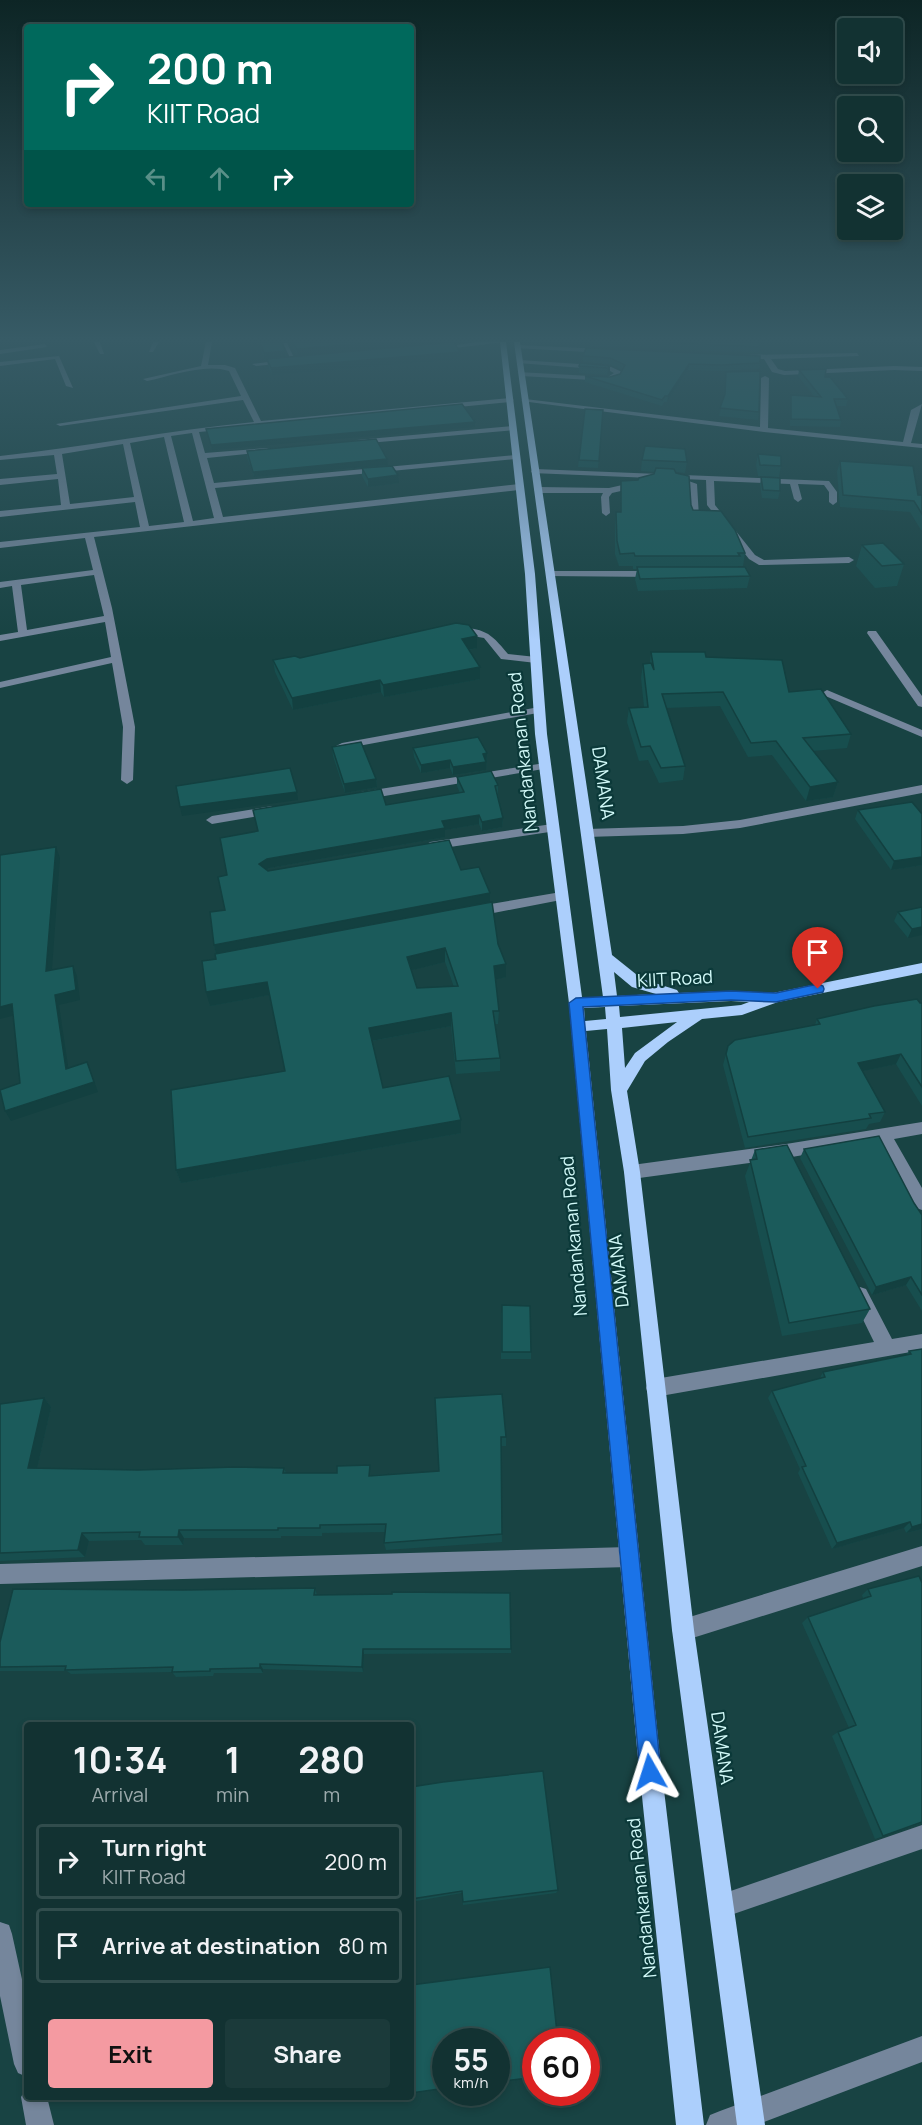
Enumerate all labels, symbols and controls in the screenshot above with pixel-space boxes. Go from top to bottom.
map controls [837,18,903,240]
button: sound [837,18,903,84]
text: 200 m [147,39,273,97]
icon: right [48,48,126,126]
text: KIIT Road [147,94,260,131]
button: search [837,96,903,162]
icon: left [140,162,173,195]
icon: ahead [203,162,236,195]
icon: right [266,162,299,195]
button: layers [837,174,903,240]
street label: Nandankanan Road [502,671,542,833]
street label: DAMANA [587,745,621,821]
pin [792,927,843,989]
icon: arrive [801,936,834,969]
street label: KIIT Road [637,964,713,992]
street label: Nandankanan Road [554,1155,592,1317]
street label: DAMANA [602,1233,634,1309]
street label: DAMANA [706,1710,740,1786]
text: 10:34 [73,1735,167,1784]
text: 1 [225,1735,241,1784]
text: 280 [298,1735,365,1784]
position arrow [618,1740,682,1804]
text: Arrival [91,1781,149,1808]
text: min [216,1781,249,1808]
text: m [323,1781,340,1808]
street label: Nandankanan Road [621,1817,661,1979]
text: Turn right [102,1833,207,1863]
icon: right [51,1845,84,1878]
text: 200 m [325,1847,387,1877]
text: KIIT Road [102,1863,186,1890]
icon: arrive [51,1929,84,1962]
text: Arrive at destination [102,1931,320,1961]
text: 80 m [338,1931,388,1961]
button: Exit [48,2019,213,2088]
button: Share [225,2019,390,2088]
speed limit sign: 60 [522,2028,600,2106]
text: 55 [453,2039,489,2080]
text: km/h [454,2072,488,2093]

